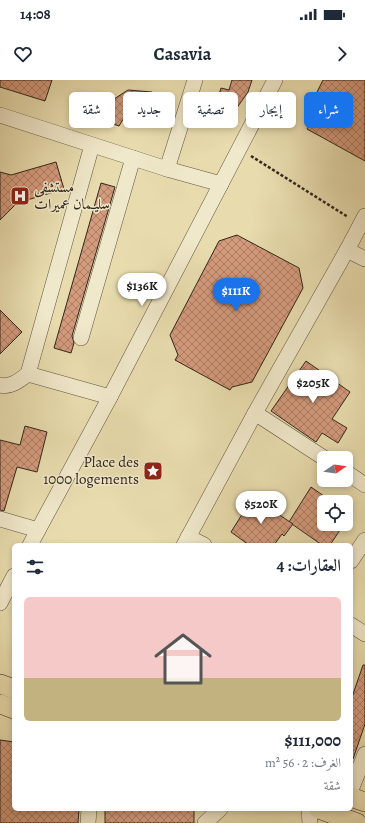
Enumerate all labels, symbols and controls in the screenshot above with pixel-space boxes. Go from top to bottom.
text: 14:08 [20,4,51,24]
text: Casavia [154,42,211,66]
icon: heart [12,43,34,65]
icon: forward [331,43,353,65]
chip: شقة [69,92,115,128]
chip: جديد [123,92,175,128]
chip: تصفية [183,92,238,128]
chip: إيجار [246,92,296,128]
chip: شراء [304,92,353,128]
place label: مستشفى سليـمان عميرات [34,177,110,214]
hospital icon: مستشفى سليـمان عميرات [9,185,31,207]
pin: $136K [114,273,170,307]
text: $136K [127,277,157,294]
pin: $111K [208,278,264,312]
text: $111K [222,282,250,299]
pin: $205K [285,370,341,404]
text: $205K [297,374,329,391]
north arrow [317,451,353,487]
map controls [317,451,353,531]
place label: Place des 1000 logements [43,452,139,489]
place icon: Place des 1000 logements [142,460,164,482]
pin: $520K [233,491,289,525]
text: $520K [245,495,277,512]
button: locate [317,495,353,531]
text: العقارات: 4 [277,554,341,577]
icon: filters [24,556,46,578]
icon: home [147,623,219,695]
text: $111,000 [285,729,341,752]
text: الغرف: 2 · 56 m² [265,754,341,771]
text: شقة [324,777,341,794]

